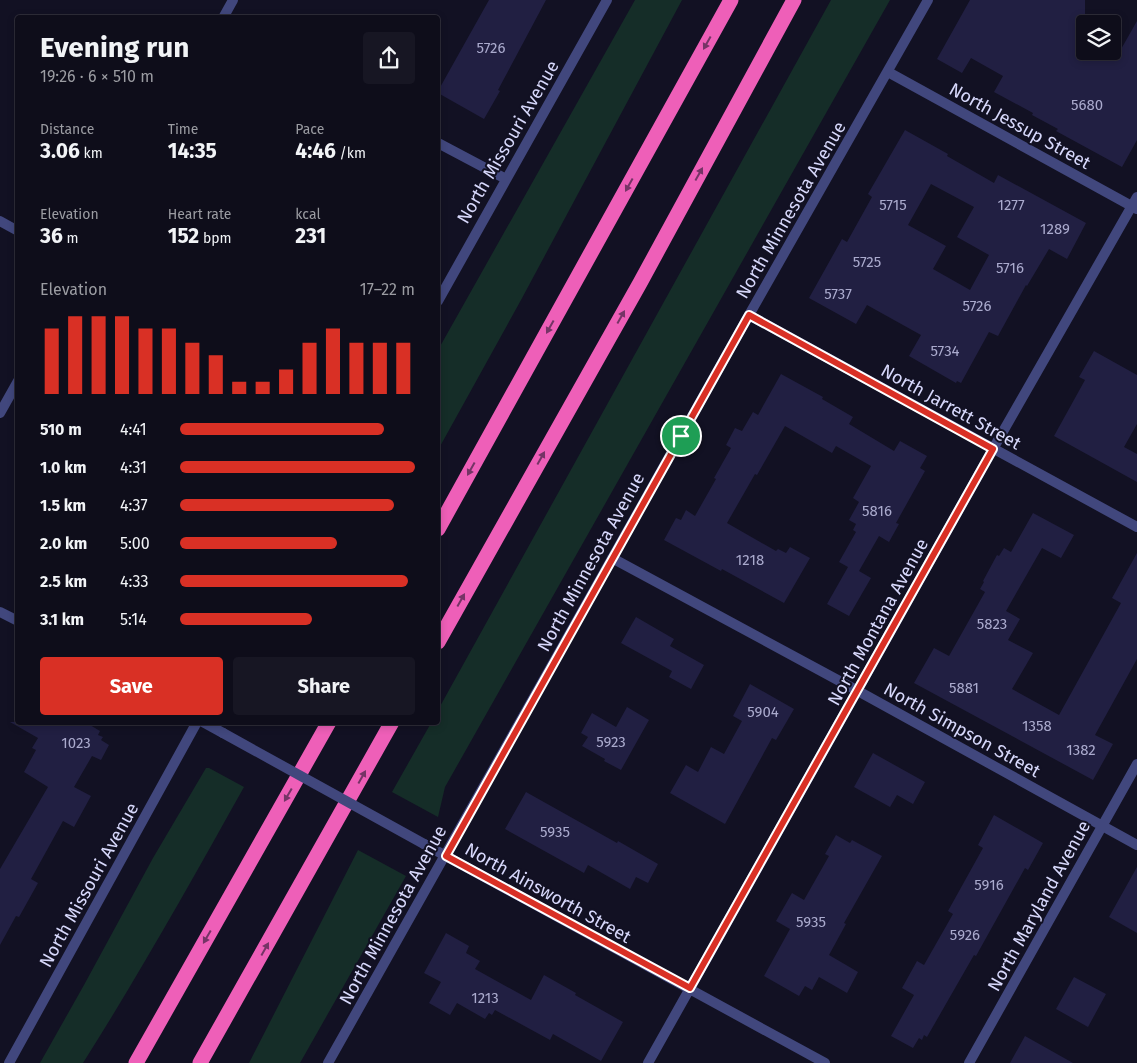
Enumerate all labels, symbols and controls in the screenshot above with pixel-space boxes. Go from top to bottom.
map controls [1076,15,1121,60]
button: layers [1076,15,1121,60]
text: Evening run [40,31,189,64]
button: share [363,32,415,84]
one-way arrow [703,36,712,49]
house number: 5726 [476,39,506,57]
street label: North Missouri Avenue [452,56,564,228]
text: 19:26 · 6 × 510 m [40,67,154,86]
street label: North Jessup Street [945,78,1095,174]
house number: 5680 [1071,96,1103,114]
street label: North Minnesota Avenue [731,117,851,303]
text: Distance [40,121,94,138]
text: Time [168,121,198,138]
text: Pace [295,121,324,138]
text: 3.06 [40,138,80,164]
text: 14:35 [168,138,217,164]
text: 4:46 [295,138,336,164]
text: km [80,145,103,162]
text: /km [336,145,366,162]
one-way arrow [695,167,703,182]
one-way arrow [625,178,633,192]
house number: 5715 [879,196,907,214]
house number: 1277 [997,196,1025,214]
text: Elevation [40,206,99,223]
text: Heart rate [168,206,231,223]
text: kcal [295,206,321,223]
house number: 1289 [1040,220,1070,238]
text: 36 [40,223,63,249]
text: 152 [168,223,199,249]
text: 231 [295,223,326,249]
text: m [63,230,78,247]
text: bpm [199,230,232,247]
house number: 5725 [853,253,881,271]
house number: 5716 [996,259,1024,277]
text: Elevation [40,280,107,299]
text: 17–22 m [360,280,415,299]
house number: 5737 [824,285,852,303]
house number: 5726 [962,297,992,315]
one-way arrow [617,309,625,324]
one-way arrow [546,321,555,334]
house number: 5734 [930,342,960,360]
street label: North Jarrett Street [877,359,1025,455]
pin [660,415,702,457]
text: 510 m [40,420,82,439]
text: 4:41 [120,420,147,439]
icon: arrive [667,422,695,450]
one-way arrow [537,451,545,466]
text: 1.0 km [40,458,87,477]
text: 4:31 [120,458,147,477]
one-way arrow [467,462,475,476]
street label: North Minnesota Avenue [533,469,649,655]
text: 1.5 km [40,496,86,515]
text: 4:37 [120,496,148,515]
house number: 5816 [862,502,892,520]
text: 2.0 km [40,534,87,553]
text: 5:00 [120,534,150,553]
street label: North Montana Avenue [823,535,933,709]
house number: 1218 [736,551,764,569]
text: 2.5 km [40,572,87,591]
text: 4:33 [120,572,148,591]
one-way arrow [457,593,466,607]
text: 3.1 km [40,610,84,629]
text: 5:14 [120,610,147,629]
house number: 5823 [977,615,1007,633]
button: Save [40,657,223,715]
button: Share [233,657,415,715]
street label: North Simpson Street [880,678,1045,782]
house number: 5881 [949,679,979,697]
house number: 5904 [747,703,779,721]
house number: 1358 [1022,717,1052,735]
house number: 5923 [596,733,626,751]
house number: 1023 [61,734,91,752]
house number: 1382 [1066,741,1096,759]
one-way arrow [358,769,366,784]
one-way arrow [283,789,292,802]
street label: North Missouri Avenue [35,799,143,971]
street label: North Maryland Avenue [983,817,1095,995]
street label: North Minnesota Avenue [335,822,451,1008]
house number: 5935 [540,823,570,841]
street label: North Ainsworth Street [461,838,635,948]
house number: 5916 [974,876,1004,894]
house number: 5935 [796,913,826,931]
house number: 5926 [950,926,980,944]
one-way arrow [203,930,212,943]
one-way arrow [261,942,269,956]
house number: 1213 [471,989,499,1007]

